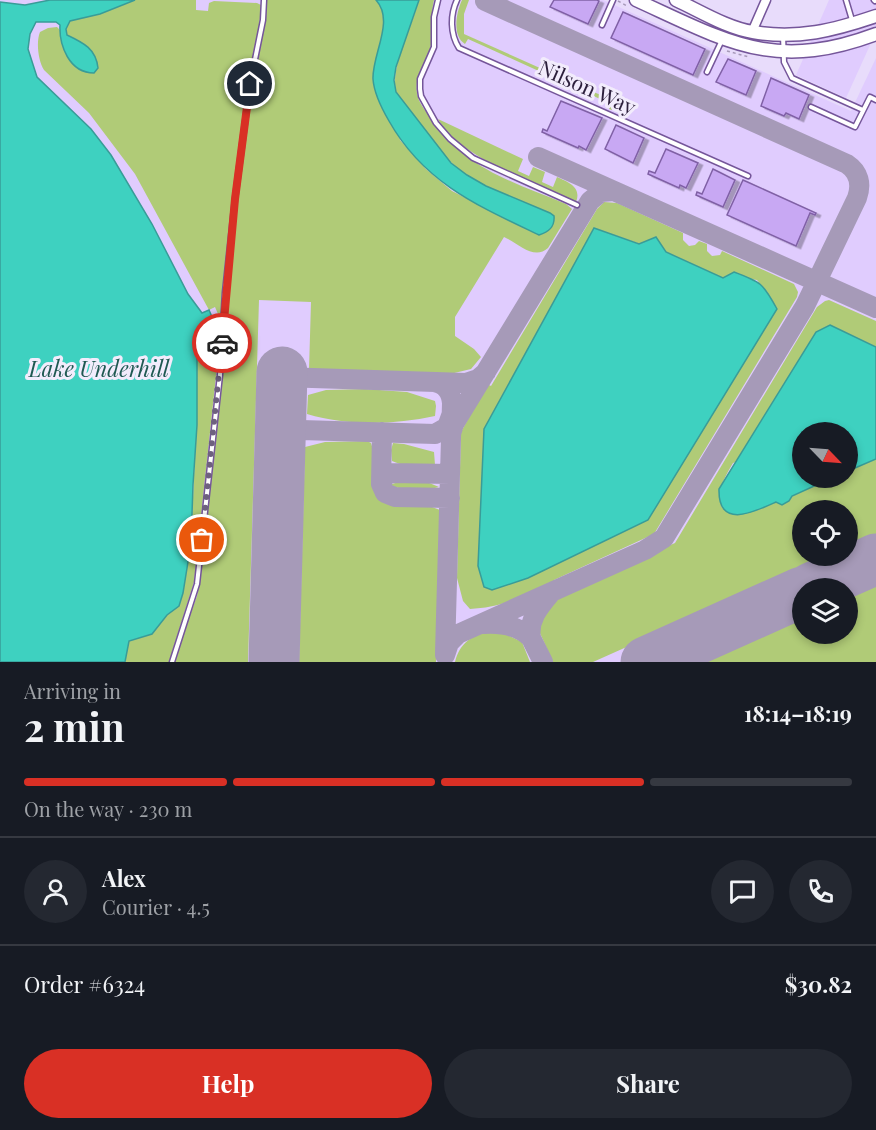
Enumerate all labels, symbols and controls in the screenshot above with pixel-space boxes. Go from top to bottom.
street label: Nilson Way [535,52,641,120]
pin [224,58,275,109]
icon: home [233,67,266,100]
courier [192,313,252,373]
icon: car [206,327,239,360]
water label: Lake Underhill [28,353,170,383]
north arrow [792,422,858,488]
map controls [792,422,858,644]
button: locate [792,500,858,566]
pin [176,514,227,565]
icon: bag [185,523,218,556]
button: layers [792,578,858,644]
text: Arriving in [24,677,121,704]
text: 18:14–18:19 [744,698,852,728]
text: 2 min [24,700,125,752]
text: On the way · 230 m [24,795,192,822]
button: person [24,860,87,923]
button: chat [711,860,774,923]
button: phone [789,860,852,923]
text: Alex [102,863,146,893]
text: Courier · 4.5 [102,893,210,920]
text: Order #6324 [24,969,145,999]
text: $30.82 [785,969,852,999]
button: Help [24,1049,432,1118]
button: Share [444,1049,852,1118]

